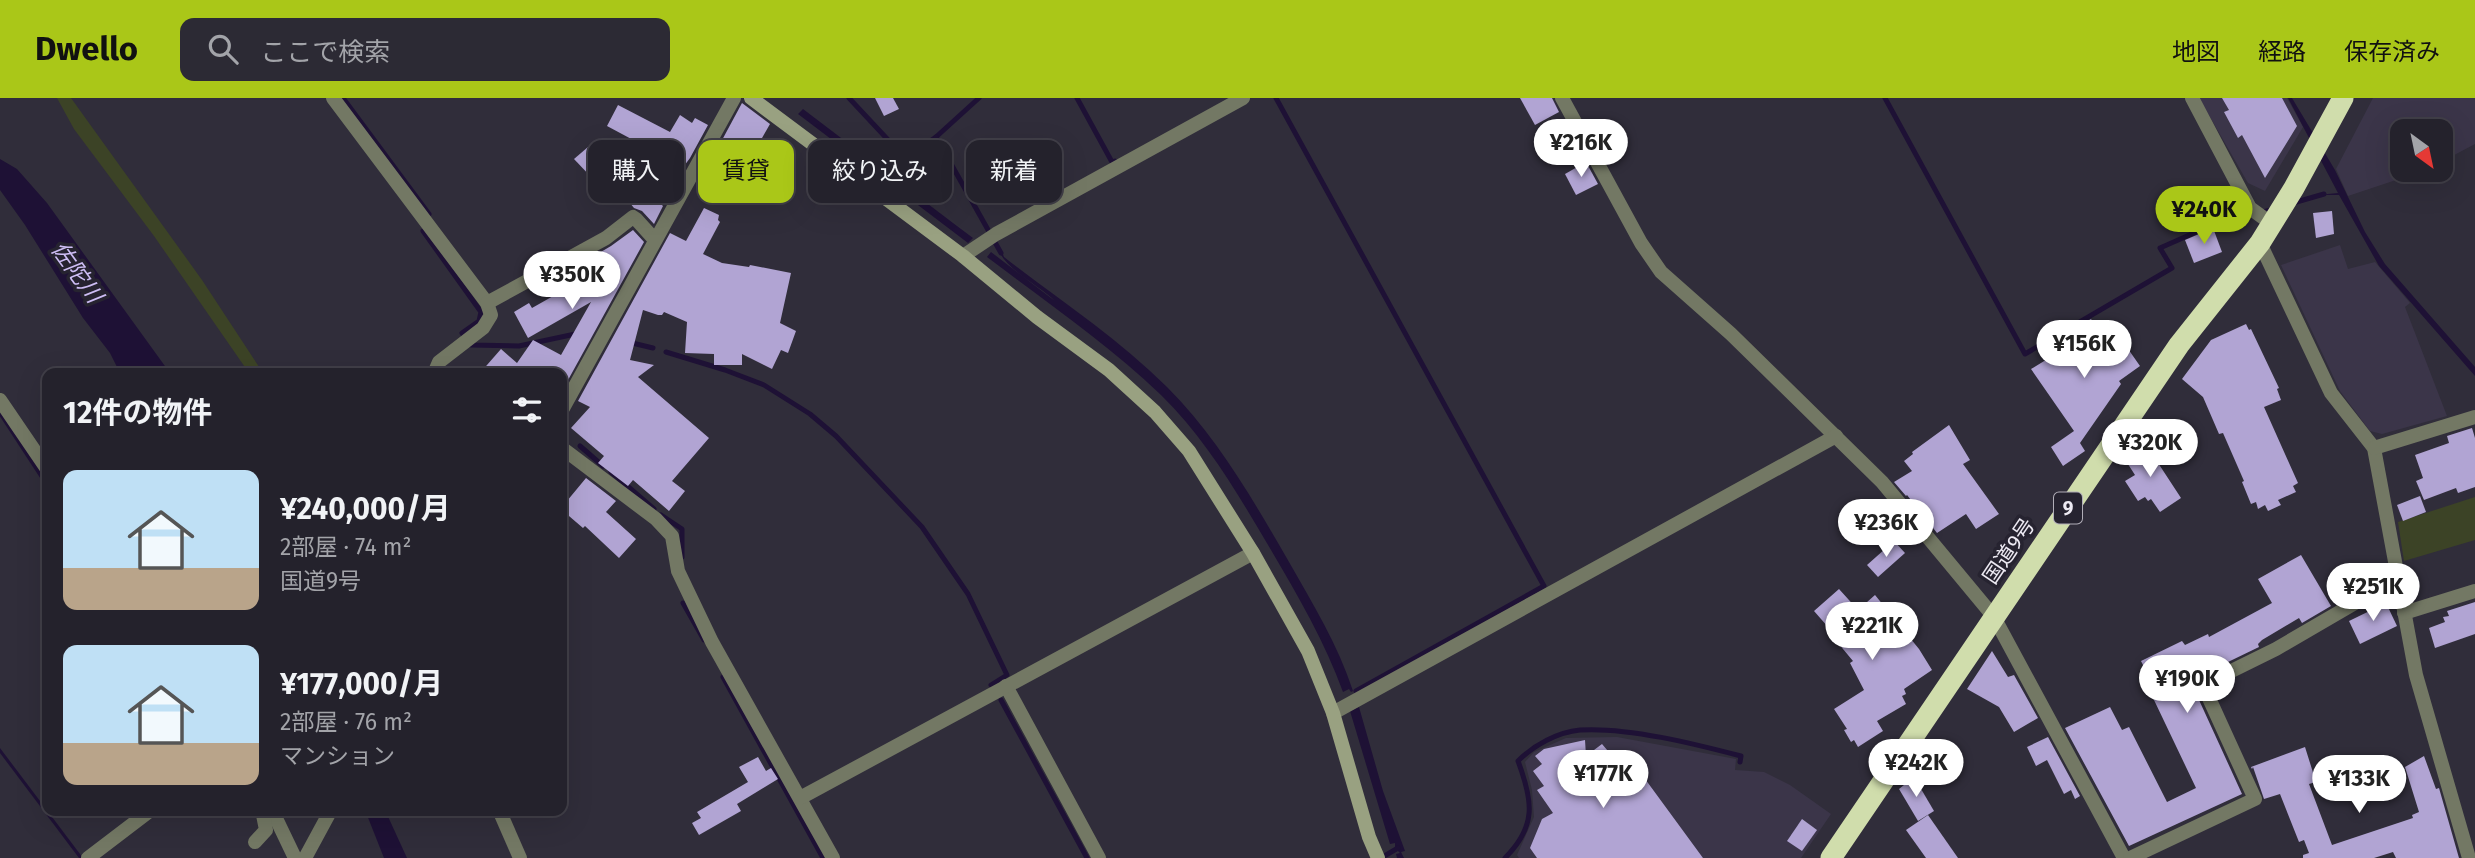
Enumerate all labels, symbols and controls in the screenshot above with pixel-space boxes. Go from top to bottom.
search box [180,18,670,81]
text: Dwello [35,29,138,69]
icon: search [204,30,242,68]
text: ここで検索 [260,37,390,68]
text: 地図 [2172,38,2220,66]
text: 経路 [2258,38,2306,66]
text: 保存済み [2344,38,2440,66]
north arrow [2390,119,2454,182]
map controls [2390,119,2453,182]
pin: ¥216K [1532,120,1630,179]
text: ¥216K [1550,128,1612,156]
chip: 購入 [588,140,684,203]
chip: 賃貸 [698,140,794,203]
chip: 絞り込み [808,140,952,203]
chip: 新着 [966,140,1062,203]
pin: ¥240K [2155,186,2253,246]
text: ¥240K [2172,195,2236,223]
water label: 佐陀川 [45,236,110,311]
pin: ¥350K [523,252,621,311]
text: ¥350K [539,260,605,288]
pin: ¥156K [2035,320,2133,380]
text: ¥156K [2053,329,2115,357]
icon: filters [508,391,546,429]
text: 12件の物件 [63,395,212,431]
pin: ¥320K [2101,420,2199,479]
text: ¥320K [2118,428,2182,456]
text: ¥240,000/月 [280,491,451,527]
road number: 9 [2054,492,2082,524]
icon: home [119,498,203,582]
pin: ¥236K [1837,500,1935,559]
text: ¥236K [1854,508,1918,536]
street label: 国道9号 [1978,513,2040,589]
text: 2部屋 · 74 m² [280,533,412,561]
pin: ¥251K [2324,564,2422,623]
text: 国道9号 [280,567,361,595]
text: ¥251K [2343,572,2403,600]
pin: ¥221K [1823,602,1921,662]
text: ¥221K [1841,611,1903,639]
pin: ¥190K [2138,656,2236,715]
text: ¥190K [2155,664,2219,692]
text: ¥177,000/月 [280,666,443,702]
icon: home [119,673,203,757]
text: 2部屋 · 76 m² [280,708,412,736]
pin: ¥242K [1867,740,1965,799]
text: マンション [280,742,395,770]
text: ¥242K [1885,748,1947,776]
pin: ¥177K [1554,750,1652,810]
pin: ¥133K [2310,756,2408,815]
text: ¥177K [1573,759,1633,787]
text: ¥133K [2328,764,2390,792]

